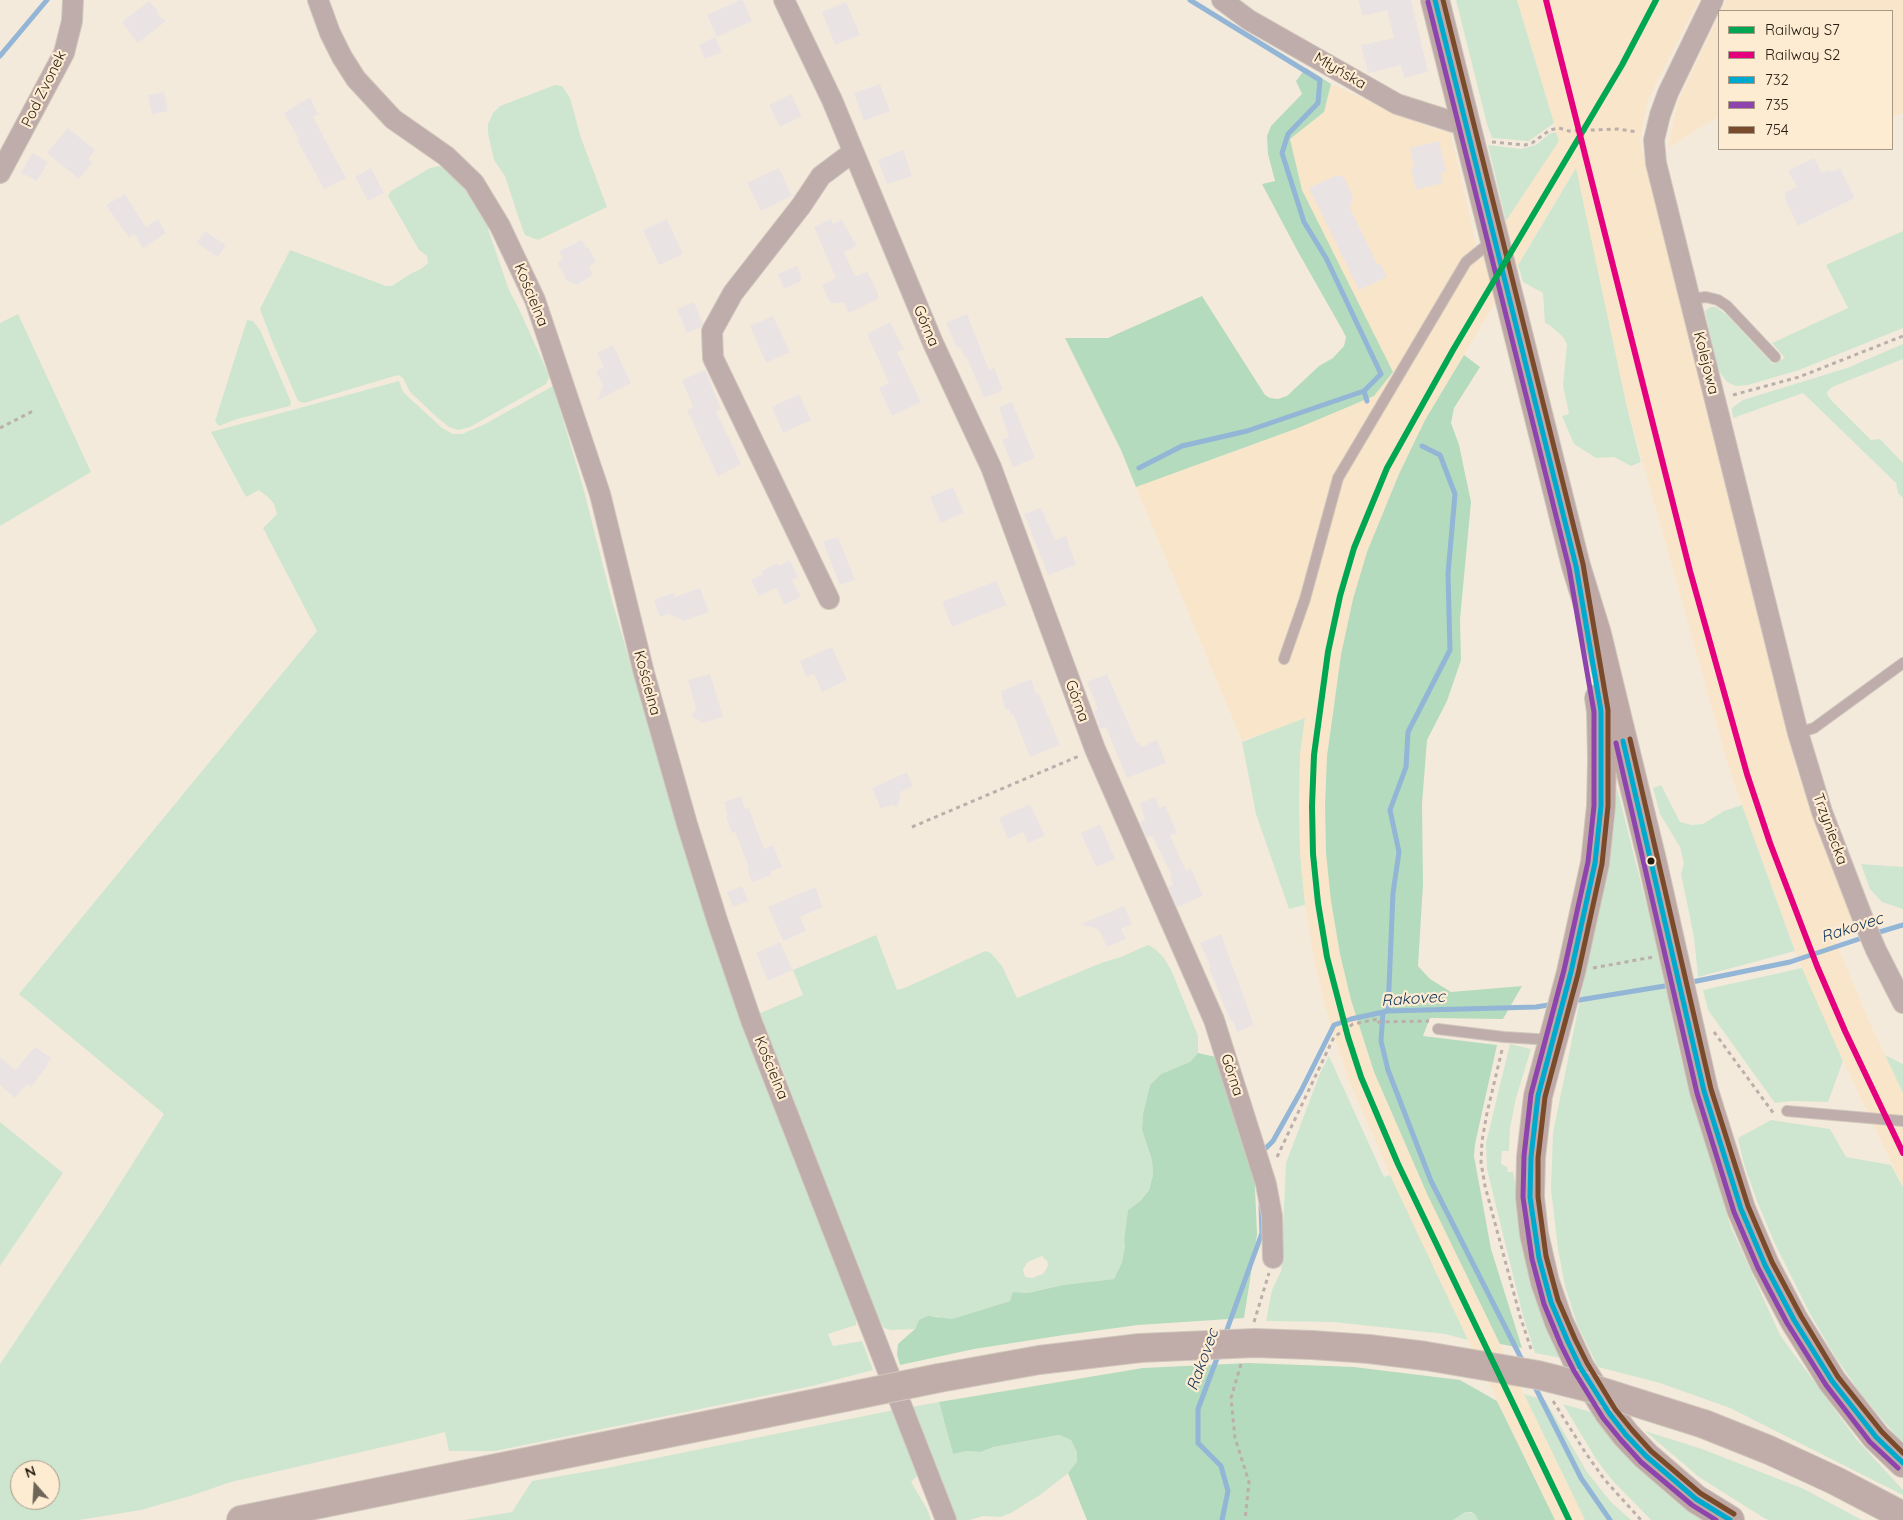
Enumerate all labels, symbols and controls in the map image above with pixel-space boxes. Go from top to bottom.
legend [1718,10,1893,150]
text: Railway S7 [1765,20,1840,39]
text: Railway S2 [1765,45,1840,64]
street label: Pod Zvonek [18,48,70,130]
street label: Młyńska [1311,49,1369,93]
text: 732 [1765,70,1789,89]
text: 735 [1765,95,1789,114]
text: 754 [1765,120,1789,139]
street label: Kościelna [510,261,552,329]
street label: Górna [909,303,943,349]
street label: Kolejowa [1690,330,1722,396]
street label: Kościelna [630,649,664,717]
street label: Górna [1061,678,1093,724]
street label: Trzyniecka [1809,791,1851,867]
unlabelled marker [1646,856,1656,866]
water label: Rakovec [1819,909,1885,947]
water label: Rakovec [1380,987,1446,1011]
street label: Kościelna [750,1034,792,1102]
street label: Górna [1217,1052,1247,1098]
water label: Rakovec [1183,1327,1223,1393]
north arrow [10,1460,60,1510]
text: N [23,1462,38,1482]

